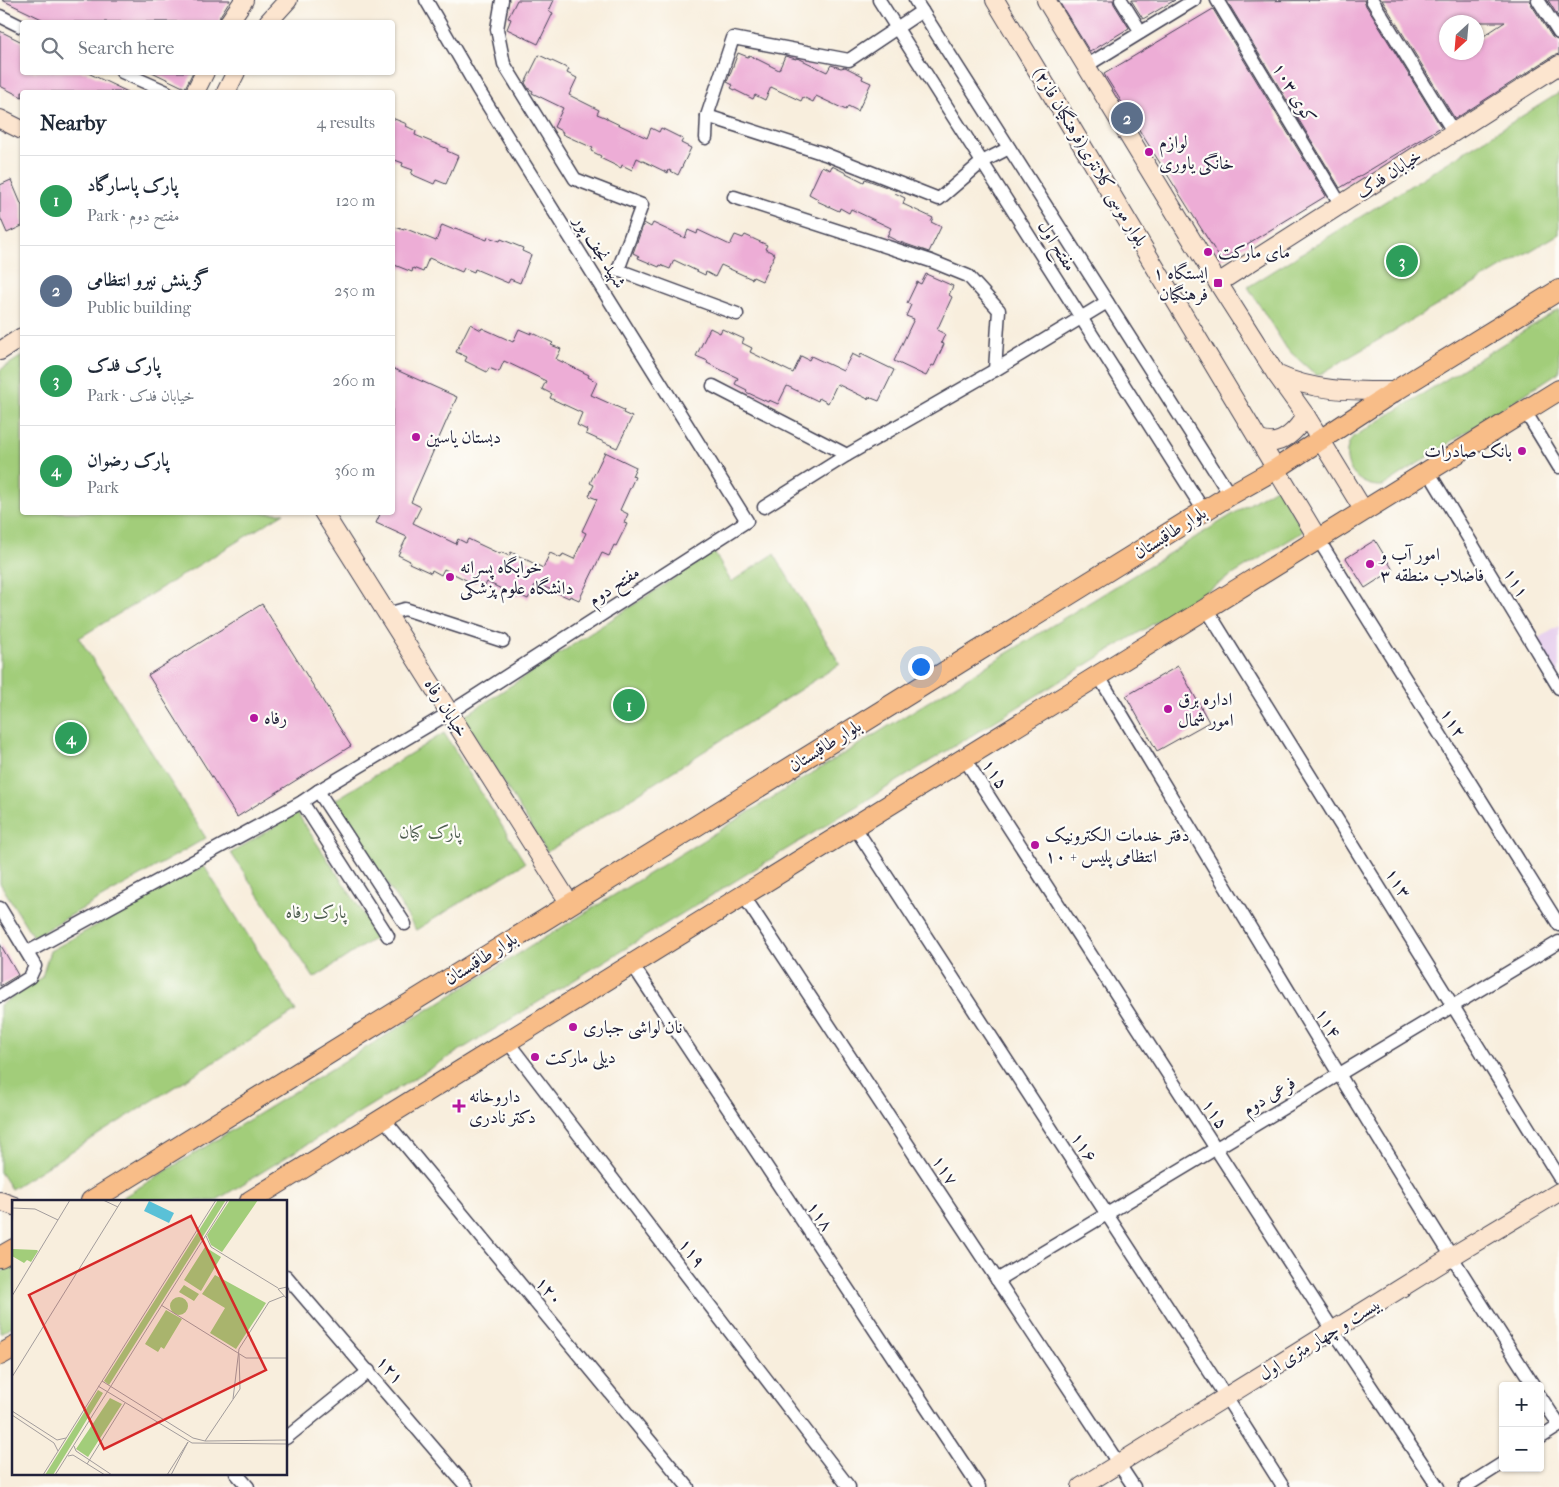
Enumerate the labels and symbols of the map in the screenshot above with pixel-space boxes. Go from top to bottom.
north arrow [1439,15,1484,60]
street label: کوی ۱۰۳ [1268,59,1320,127]
street label: بلوار موسی کلانتری(فرهنگیان فاز۲) [1027,64,1152,251]
pin: 2 [1111,99,1143,137]
place label: لوازم خانگی یاوری [1159,132,1234,176]
street label: خیابان فدک [1352,145,1426,203]
marker: لوازم خانگی یاوری [1143,146,1155,158]
street label: شهید نجف پور [567,210,631,293]
street label: مفتح اول [1029,217,1081,278]
place label: مای مارکت [1218,242,1290,263]
pin: 3 [1386,242,1418,280]
marker: مای مارکت [1202,246,1214,258]
place label: ایستگاه ۱ فرهنگیان [1153,261,1208,306]
marker: ایستگاه ۱ فرهنگیان [1212,277,1224,289]
place label: دبستان یاسین [426,427,501,448]
marker: دبستان یاسین [410,431,422,443]
place label: بانک صادرات [1424,441,1512,462]
marker: بانک صادرات [1516,445,1528,457]
street label: بلوار طاقبستان [1130,502,1210,564]
place label: امور آب و فاضلاب منطقه ۳ [1378,544,1484,586]
place label: خوابگاه پسرانه دانشگاه علوم پزشکی [460,555,574,604]
marker: امور آب و فاضلاب منطقه ۳ [1364,558,1376,570]
street label: مفتح دوم [584,562,646,615]
street label: ۱۱۱ [1499,564,1533,602]
marker: خوابگاه پسرانه دانشگاه علوم پزشکی [444,571,456,583]
your location [908,654,934,680]
street label: خیابان رفاه [420,675,472,741]
pin: 1 [613,686,645,724]
place label: اداره برق امور شمال [1178,689,1234,731]
marker: اداره برق امور شمال [1162,703,1174,715]
street label: ۱۱۲ [1436,704,1470,742]
place label: رفاه [264,708,287,729]
marker: رفاه [248,712,260,724]
street label: بلوار طاقبستان [785,715,865,777]
pin: 4 [55,719,87,757]
street label: ۱۱۵ [978,755,1012,793]
park label: پارک کیان [399,822,463,845]
place label: دفتر خدمات الکترونیک انتظامی پلیس + ۱۰ [1045,825,1190,869]
marker: دفتر خدمات الکترونیک انتظامی پلیس + ۱۰ [1029,839,1041,851]
street label: ۱۱۳ [1381,864,1415,902]
park label: پارک رفاه [286,902,348,925]
street label: بلوار طاقبستان [441,928,521,990]
street label: ۱۱۴ [1311,1004,1345,1042]
place label: نان لواشی جباری [583,1017,682,1040]
marker: نان لواشی جباری [567,1021,579,1033]
place label: دیلی مارکت [545,1047,616,1070]
marker: دیلی مارکت [529,1051,541,1063]
street label: فرعی دوم [1239,1072,1302,1124]
place label: داروخانه دکتر نادری [469,1086,536,1128]
street label: ۱۱۵ [1198,1095,1232,1133]
marker: داروخانه دکتر نادری [453,1100,465,1112]
street label: ۱۱۶ [1067,1128,1101,1166]
street label: ۱۱۷ [928,1151,962,1189]
street label: ۱۱۸ [802,1197,838,1235]
inset map [12,1200,288,1474]
street label: ۱۱۹ [674,1234,710,1272]
street label: ۱۲۰ [531,1272,567,1310]
street label: بیست و چهار متری اول [1255,1293,1385,1386]
street label: ۱۲۱ [372,1351,408,1389]

